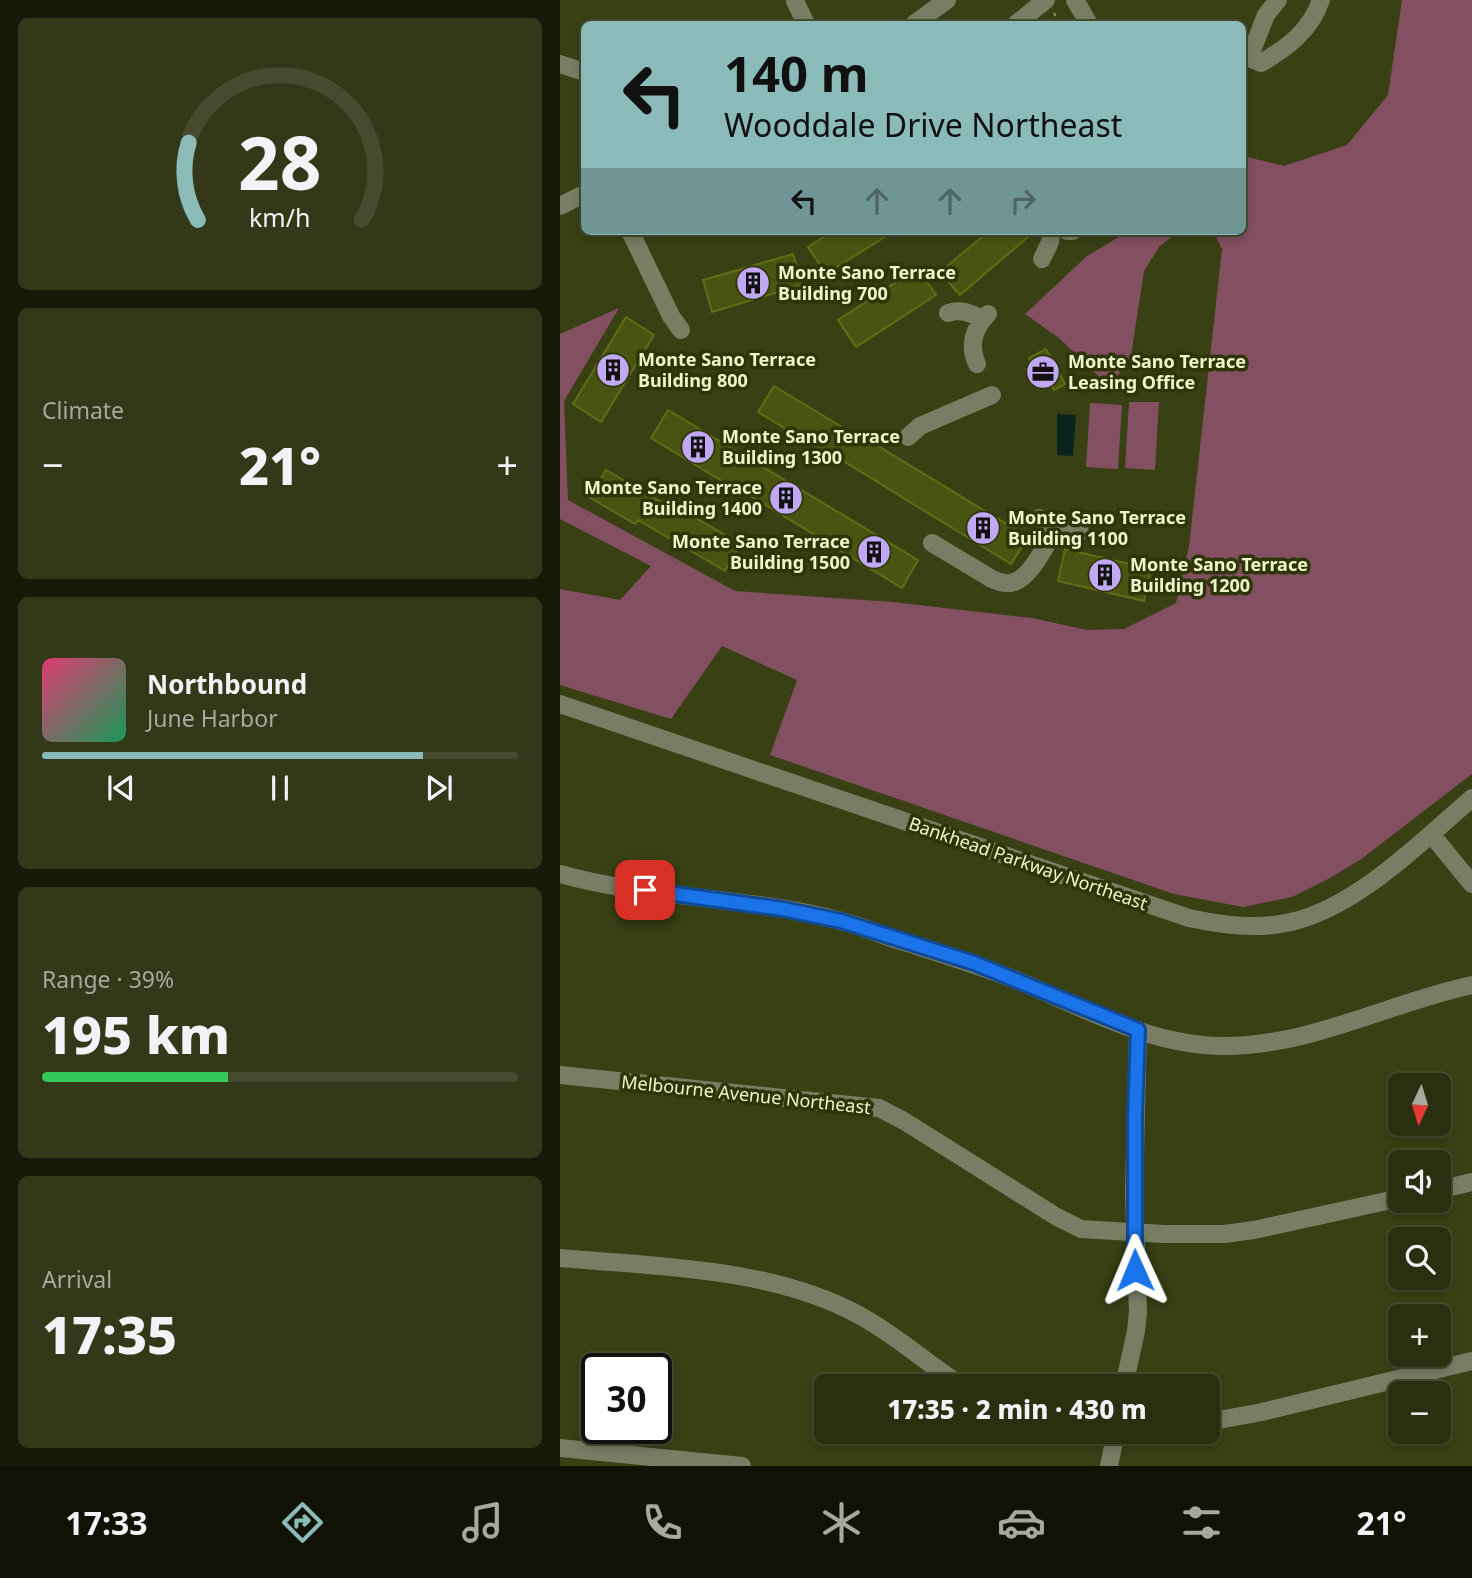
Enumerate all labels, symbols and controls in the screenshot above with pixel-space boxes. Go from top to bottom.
text: 140 m [724,40,869,106]
icon: left [609,49,700,140]
text: Wooddale Drive Northeast [724,103,1122,146]
text: 28 [238,112,322,211]
icon: left [785,182,823,220]
icon: ahead [858,182,896,220]
icon: ahead [931,182,969,220]
icon: right [1004,182,1042,220]
text: km/h [249,200,311,234]
place label: Monte Sano Terrace Building 700 [778,260,956,305]
building icon: Monte Sano Terrace Building 700 [734,264,772,302]
place label: Monte Sano Terrace Building 800 [638,347,816,392]
place label: Monte Sano Terrace Leasing Office [1068,349,1246,394]
building icon: Monte Sano Terrace Building 800 [594,351,632,389]
office icon: Monte Sano Terrace Leasing Office [1024,353,1062,391]
text: Climate [42,394,124,426]
place label: Monte Sano Terrace Building 1300 [722,424,900,469]
building icon: Monte Sano Terrace Building 1300 [679,428,717,466]
text: 21° [239,429,321,500]
text: − [42,438,64,490]
text: + [496,438,518,490]
place label: Monte Sano Terrace Building 1400 [584,475,762,520]
building icon: Monte Sano Terrace Building 1400 [767,479,805,517]
place label: Monte Sano Terrace Building 1100 [1008,505,1186,550]
building icon: Monte Sano Terrace Building 1100 [964,509,1002,547]
place label: Monte Sano Terrace Building 1500 [672,529,850,574]
building icon: Monte Sano Terrace Building 1500 [855,533,893,571]
place label: Monte Sano Terrace Building 1200 [1130,552,1308,597]
building icon: Monte Sano Terrace Building 1200 [1086,556,1124,594]
text: Northbound [147,666,307,702]
text: June Harbor [147,702,278,734]
icon: previous [102,769,140,807]
icon: pause [261,769,299,807]
icon: next [420,769,458,807]
street label: Bankhead Parkway Northeast [906,811,1151,915]
pin [615,860,675,920]
icon: arrive [626,871,664,909]
text: Range · 39% [42,963,174,995]
text: 195 km [42,998,230,1069]
street label: Melbourne Avenue Northeast [620,1069,872,1119]
north arrow [1388,1073,1451,1136]
map controls [1388,1073,1451,1444]
button: sound [1388,1150,1451,1213]
button: search [1388,1227,1451,1290]
position arrow [1098,1233,1172,1307]
text: Arrival [42,1263,112,1295]
text: 17:35 [42,1298,177,1369]
button: + [1388,1304,1451,1367]
speed limit sign: 30 [581,1353,672,1444]
button: − [1388,1381,1451,1444]
text: 17:35 · 2 min · 430 m [887,1391,1147,1427]
icon: directions [278,1498,327,1547]
icon: music [458,1498,507,1547]
icon: phone [638,1498,687,1547]
icon: climate [817,1498,866,1547]
icon: car [997,1498,1046,1547]
icon: filters [1177,1498,1226,1547]
text: 17:33 [65,1501,148,1544]
text: 21° [1356,1501,1407,1544]

